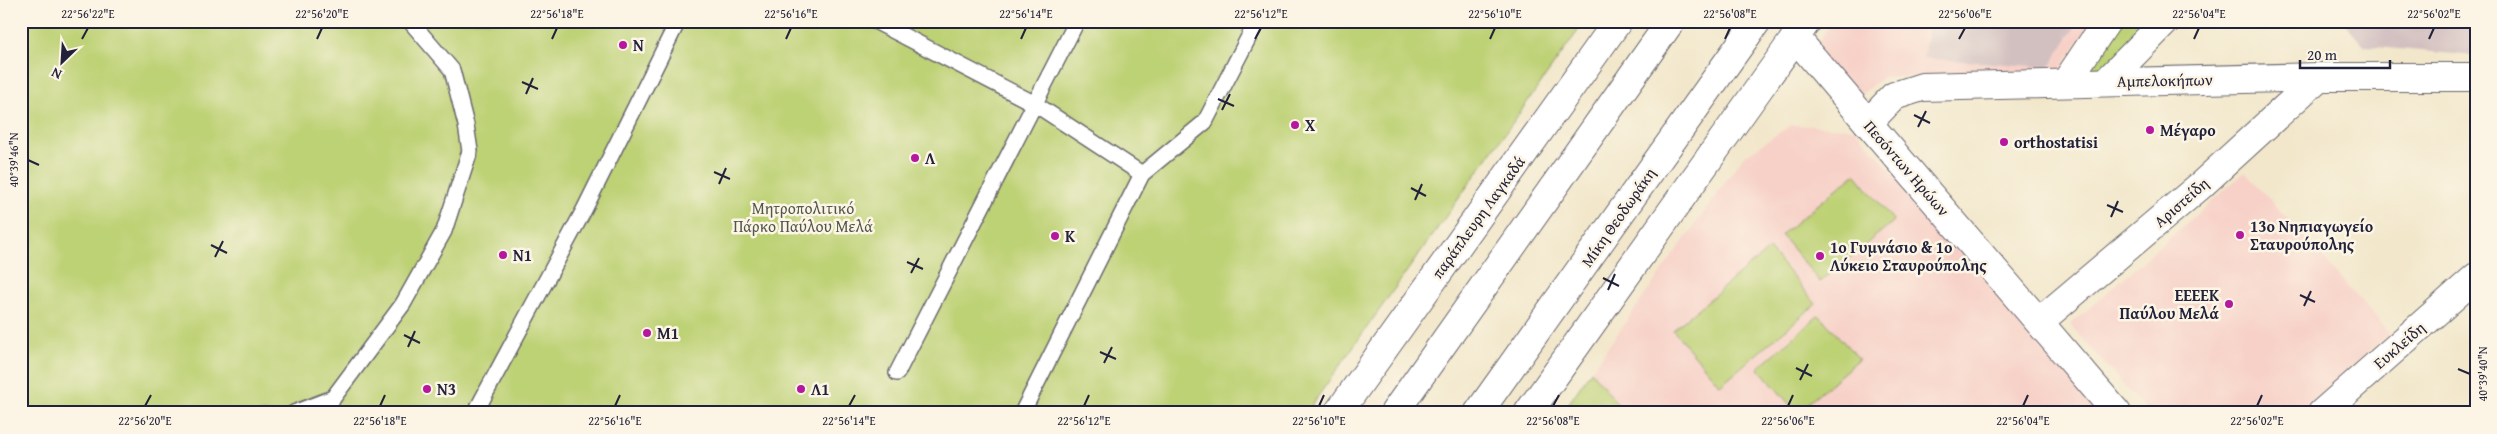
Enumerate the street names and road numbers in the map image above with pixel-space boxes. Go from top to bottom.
street label: Αμπελοκήπων [2117,67,2213,93]
street label: Πεσόντων Ηρώων [1858,115,1956,221]
street label: παράπλευρη Λαγκαδά [1425,150,1531,283]
street label: Μίκη Θεοδωράκη [1575,162,1661,272]
street label: Αριστείδη [2148,171,2214,233]
street label: Ευκλείδη [2368,316,2430,374]

